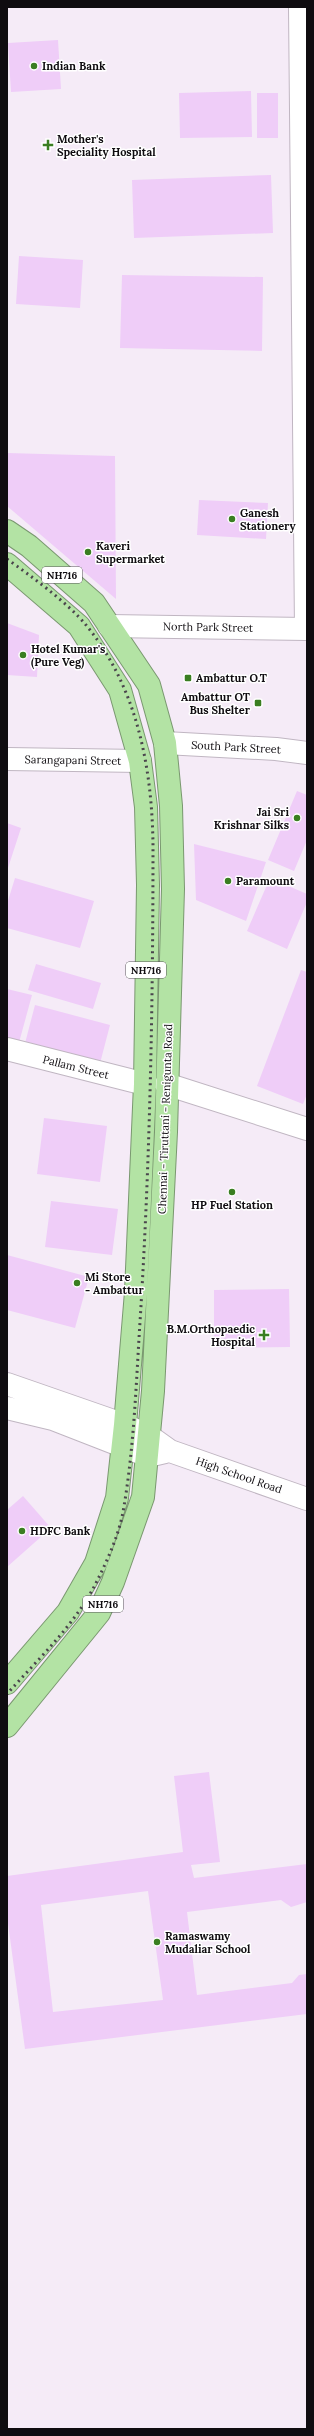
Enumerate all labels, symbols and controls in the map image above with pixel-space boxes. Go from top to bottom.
place label: Indian Bank [42,59,106,73]
marker: Indian Bank [29,61,39,71]
place label: Mother's Speciality Hospital [57,132,156,159]
marker: Mother's Speciality Hospital [42,139,54,151]
place label: Ganesh Stationery [240,506,296,533]
marker: Ganesh Stationery [227,514,237,524]
place label: Kaveri Supermarket [96,539,165,566]
marker: Kaveri Supermarket [83,547,93,557]
road number: NH716 [42,567,82,583]
street label: North Park Street [163,619,254,635]
place label: Hotel Kumar's (Pure Veg) [31,642,105,670]
marker: Hotel Kumar's (Pure Veg) [18,650,28,660]
place label: Ambattur O.T [196,671,267,685]
marker: Ambattur O.T [183,673,193,683]
place label: Ambattur OT Bus Shelter [181,690,251,717]
marker: Ambattur OT Bus Shelter [253,698,263,708]
street label: South Park Street [191,738,282,756]
street label: Sarangapani Street [24,752,122,768]
place label: Jai Sri Krishnar Silks [214,805,289,832]
marker: Jai Sri Krishnar Silks [292,813,302,823]
place label: Paramount [236,874,295,888]
marker: Paramount [223,876,233,886]
road number: NH716 [126,962,166,978]
street label: Chennai - Tiruttani - Renigunta Road [155,1023,175,1214]
street label: Pallam Street [41,1052,111,1082]
marker: HP Fuel Station [227,1187,237,1197]
place label: HP Fuel Station [191,1198,273,1212]
place label: Mi Store - Ambattur [85,1270,144,1297]
marker: Mi Store - Ambattur [72,1278,82,1288]
place label: B.M.Orthopaedic Hospital [167,1322,256,1349]
marker: B.M.Orthopaedic Hospital [258,1329,270,1341]
street label: High School Road [194,1454,284,1496]
place label: HDFC Bank [30,1524,91,1538]
marker: HDFC Bank [17,1526,27,1536]
road number: NH716 [83,1596,123,1612]
place label: Ramaswamy Mudaliar School [165,1929,251,1956]
marker: Ramaswamy Mudaliar School [152,1937,162,1947]

